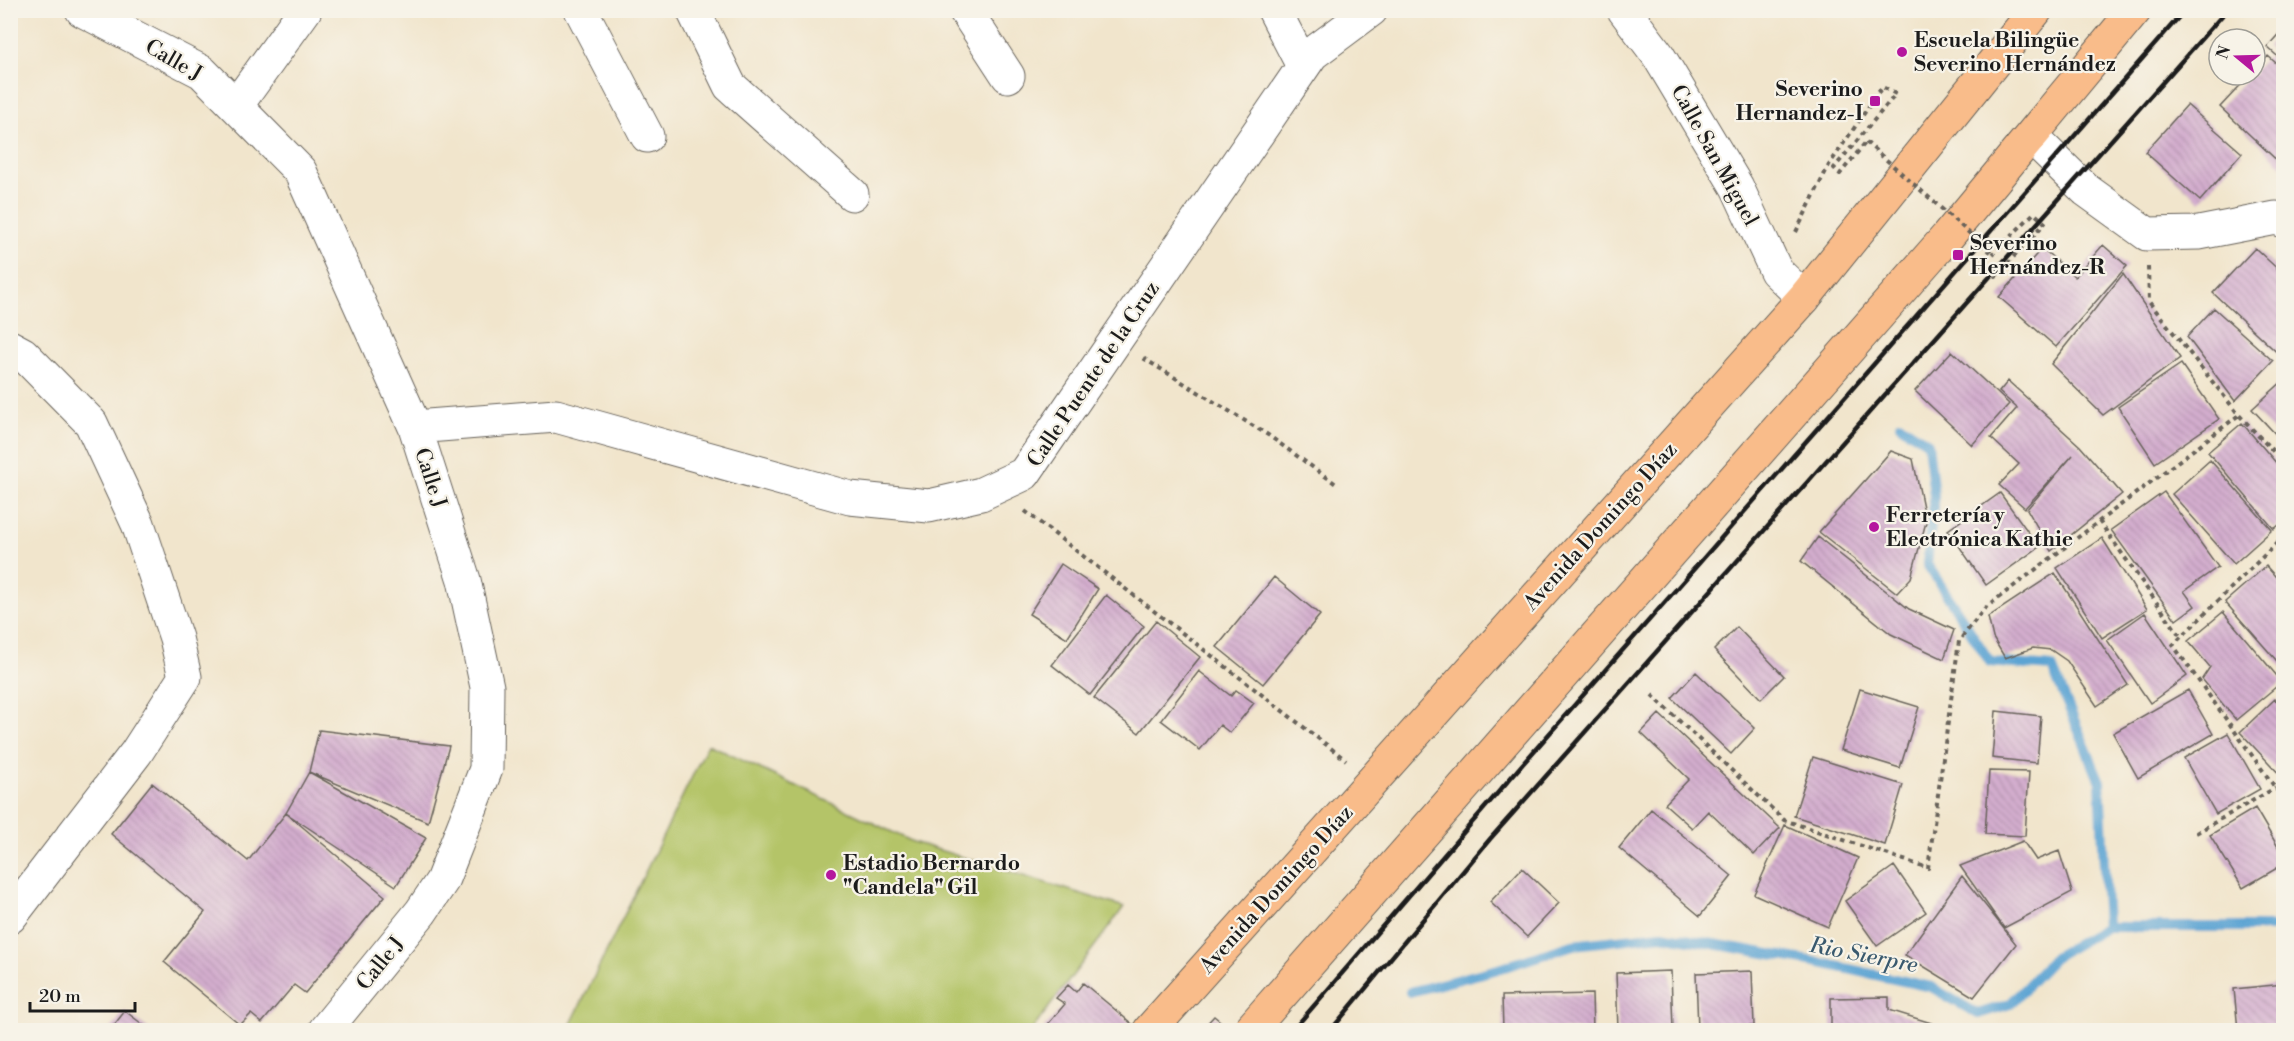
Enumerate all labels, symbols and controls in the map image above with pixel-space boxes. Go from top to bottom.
north arrow [2207,27,2267,87]
place label: Escuela Bilingüe Severino Hernández [1914,28,2116,78]
street label: Calle J [140,34,207,88]
text: N [2212,43,2235,62]
marker: Escuela Bilingüe Severino Hernández [1895,45,1909,59]
place label: Severino Hernandez-I [1736,77,1863,127]
street label: Calle San Miguel [1665,80,1764,230]
marker: Severino Hernandez-I [1868,94,1882,108]
place label: Severino Hernández-R [1970,231,2105,281]
marker: Severino Hernández-R [1951,248,1965,262]
street label: Calle Puente de la Cruz [1022,277,1166,472]
street label: Avenida Domingo Díaz [1518,437,1683,617]
street label: Calle J [408,445,452,512]
place label: Ferretería y Electrónica Kathie [1886,503,2073,553]
marker: Ferretería y Electrónica Kathie [1867,520,1881,534]
street label: Avenida Domingo Díaz [1194,800,1359,980]
place label: Estadio Bernardo "Candela" Gil [843,851,1020,901]
marker: Estadio Bernardo "Candela" Gil [824,868,838,882]
street label: Calle J [351,931,410,996]
water label: Rio Sierpre [1807,932,1920,979]
scale bar [30,975,135,1013]
text: 20 m [39,985,81,1008]

